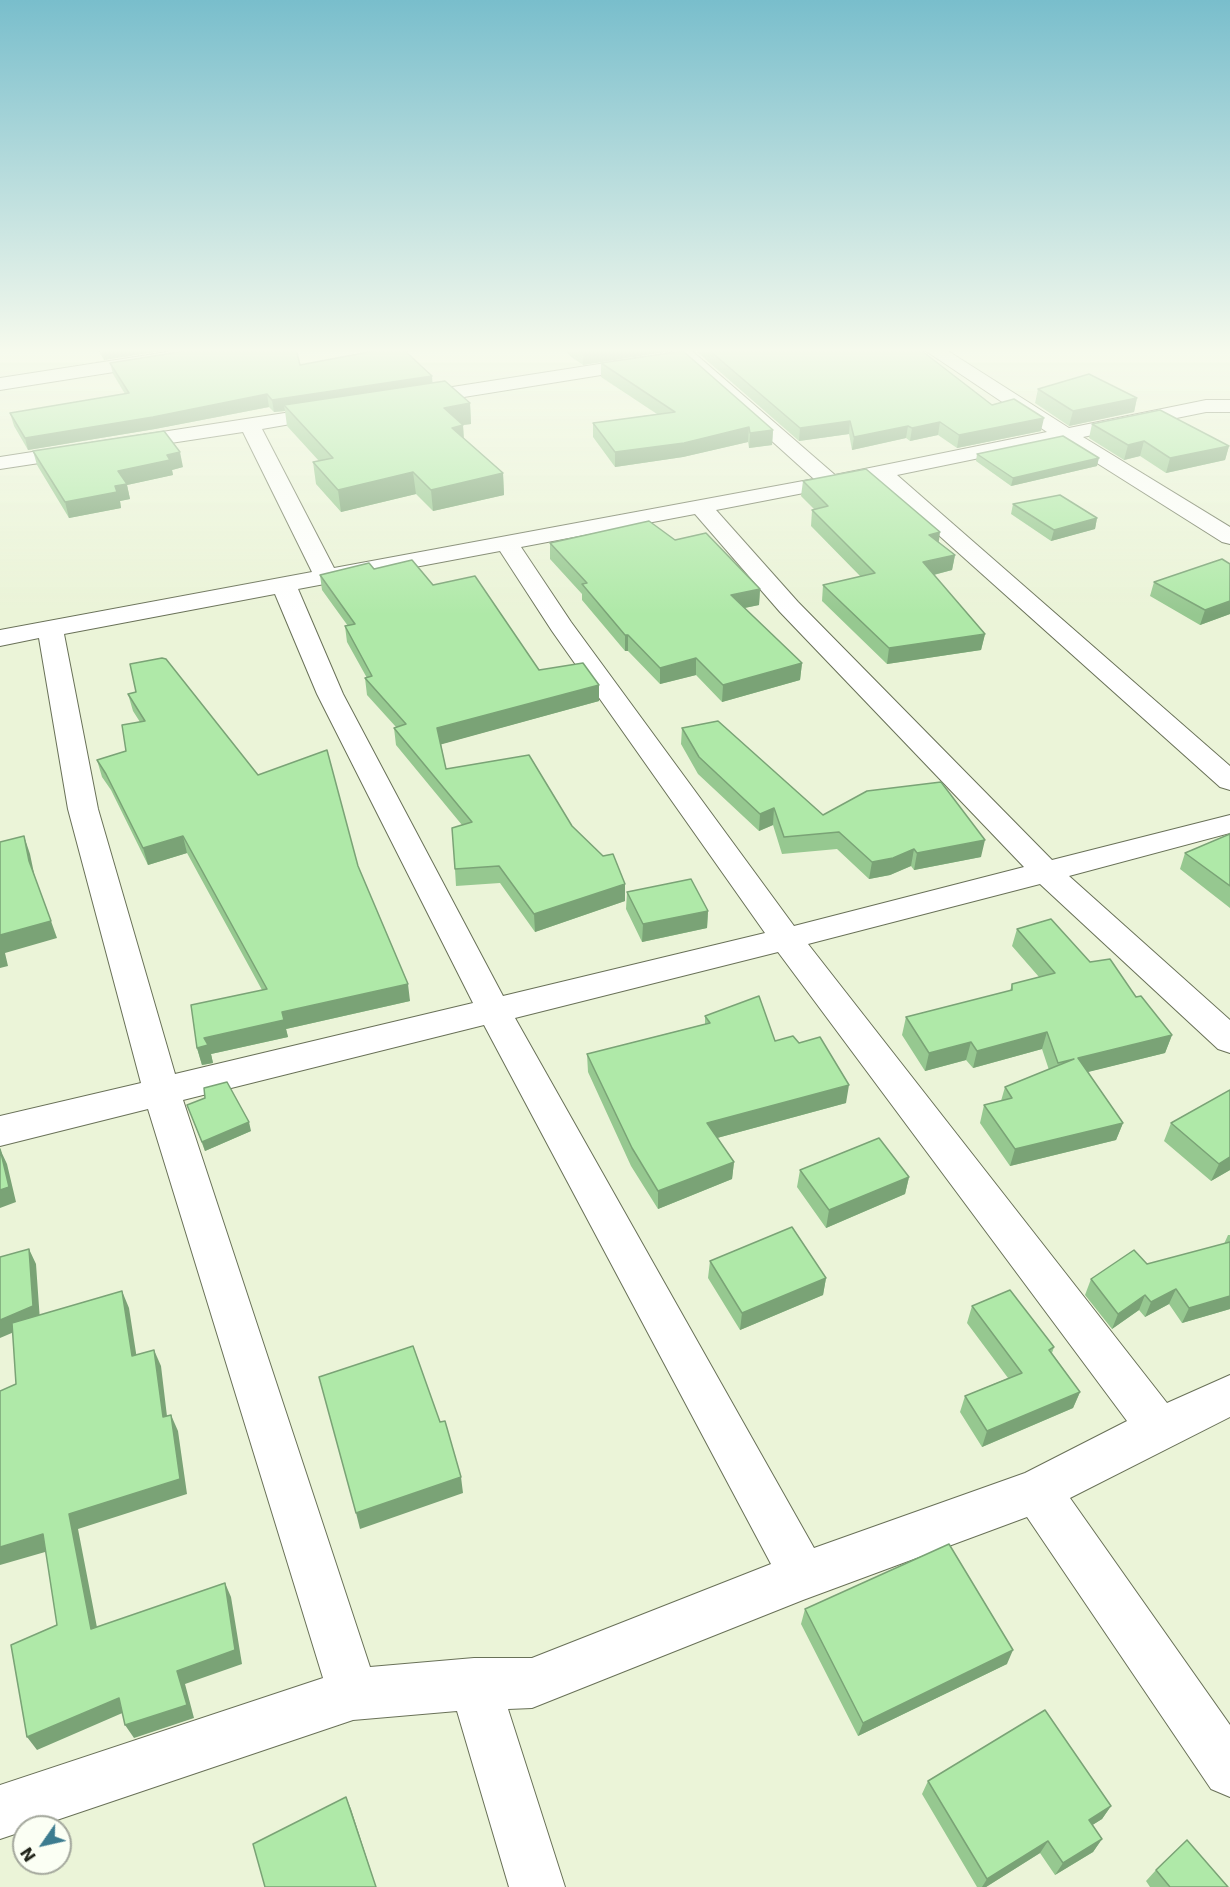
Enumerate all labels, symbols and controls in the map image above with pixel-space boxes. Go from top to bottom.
north arrow [12,1815,72,1875]
text: N [17,1843,40,1865]

